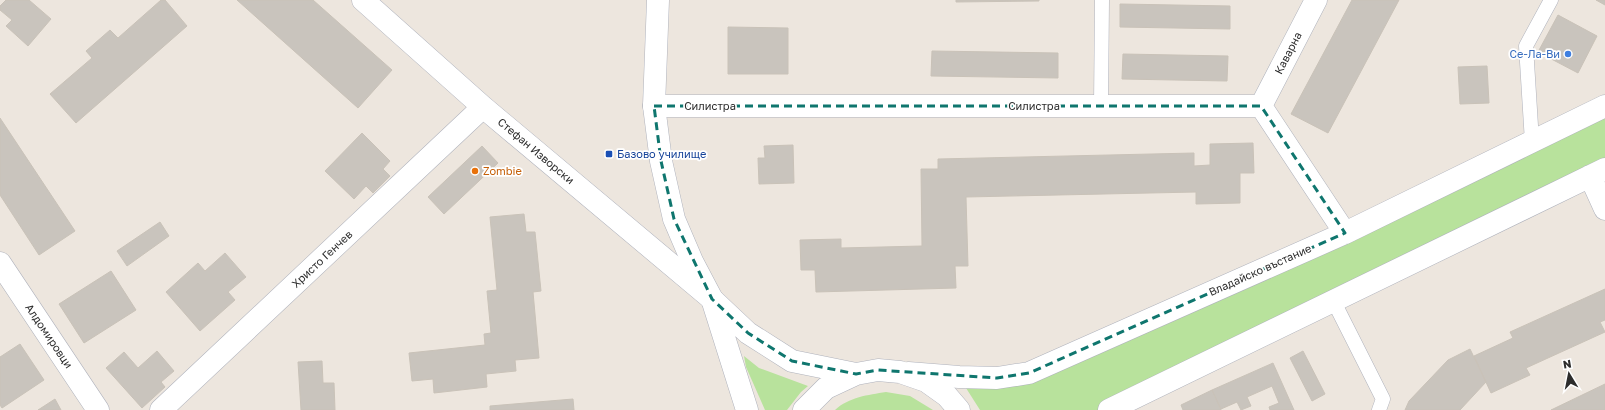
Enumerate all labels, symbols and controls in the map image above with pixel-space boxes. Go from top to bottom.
street label: Каварна [1271,29,1304,76]
place label: Се-Ла-Ви [1510,47,1560,60]
marker: Се-Ла-Ви [1563,49,1573,59]
street label: Силистра [684,99,736,112]
street label: Силистра [1008,99,1060,112]
street label: Стефан Изворски [495,115,577,186]
place label: Базово училище [617,147,706,160]
marker: Базово училище [604,149,614,159]
place label: Zombie [483,164,522,177]
marker: Zombie [470,166,480,176]
street label: Христо Генчев [289,227,355,290]
street label: Владайско въстание [1206,241,1313,298]
street label: Алдомировци [23,301,76,370]
north arrow [1549,354,1589,394]
text: N [1562,357,1572,371]

